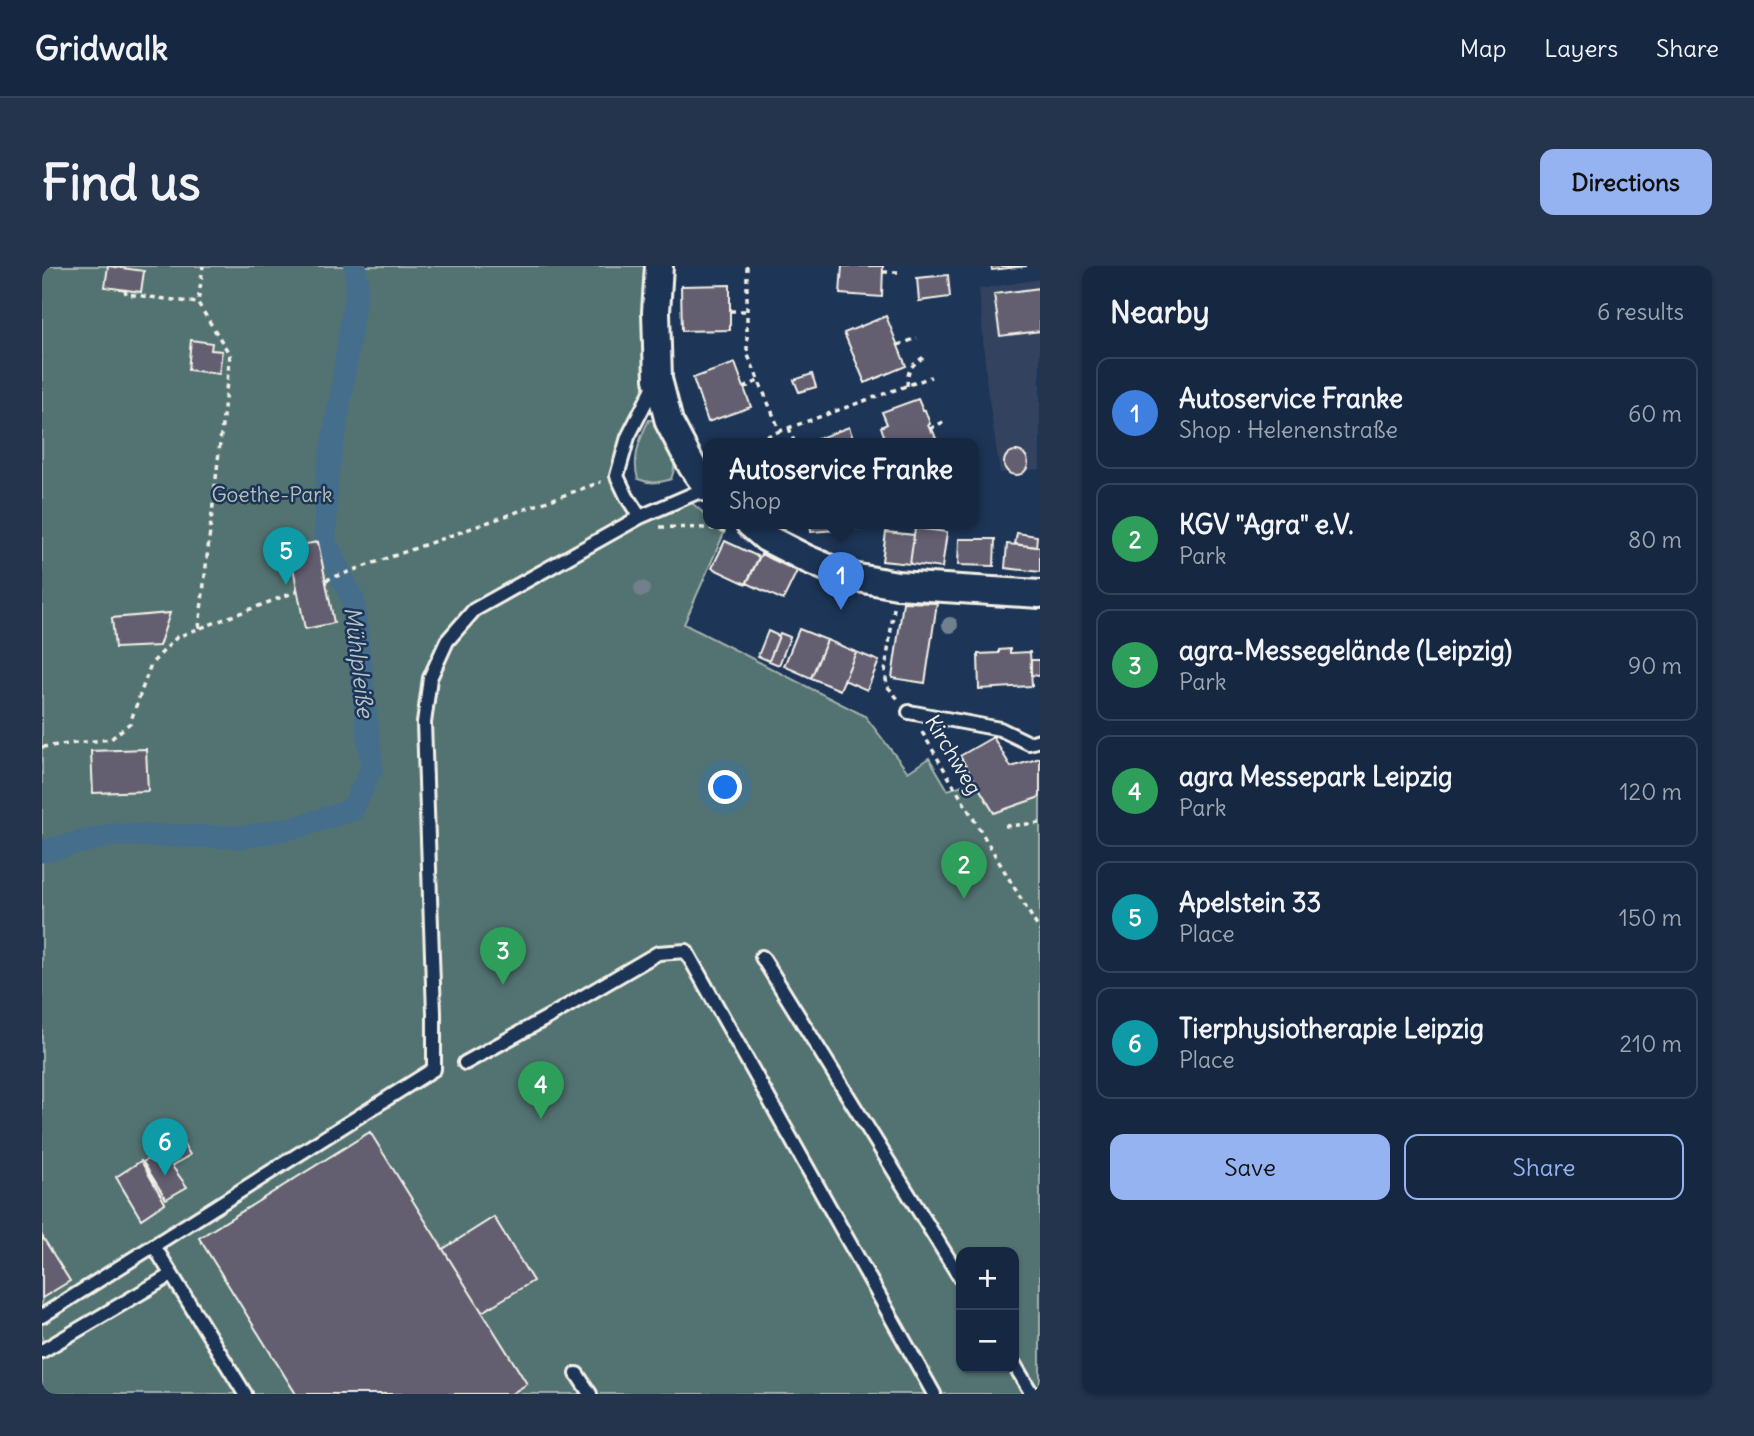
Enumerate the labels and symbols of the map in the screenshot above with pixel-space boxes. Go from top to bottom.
park label: Goethe-Park [211,481,333,508]
pin: 5 [263,527,309,585]
pin: 1 [818,552,864,610]
water label: Mühlpleiße [338,605,381,720]
street label: Kirchweg [919,710,988,800]
your location [708,770,742,804]
pin: 2 [941,841,987,899]
pin: 3 [480,927,526,985]
pin: 4 [518,1061,564,1119]
pin: 6 [142,1118,188,1176]

